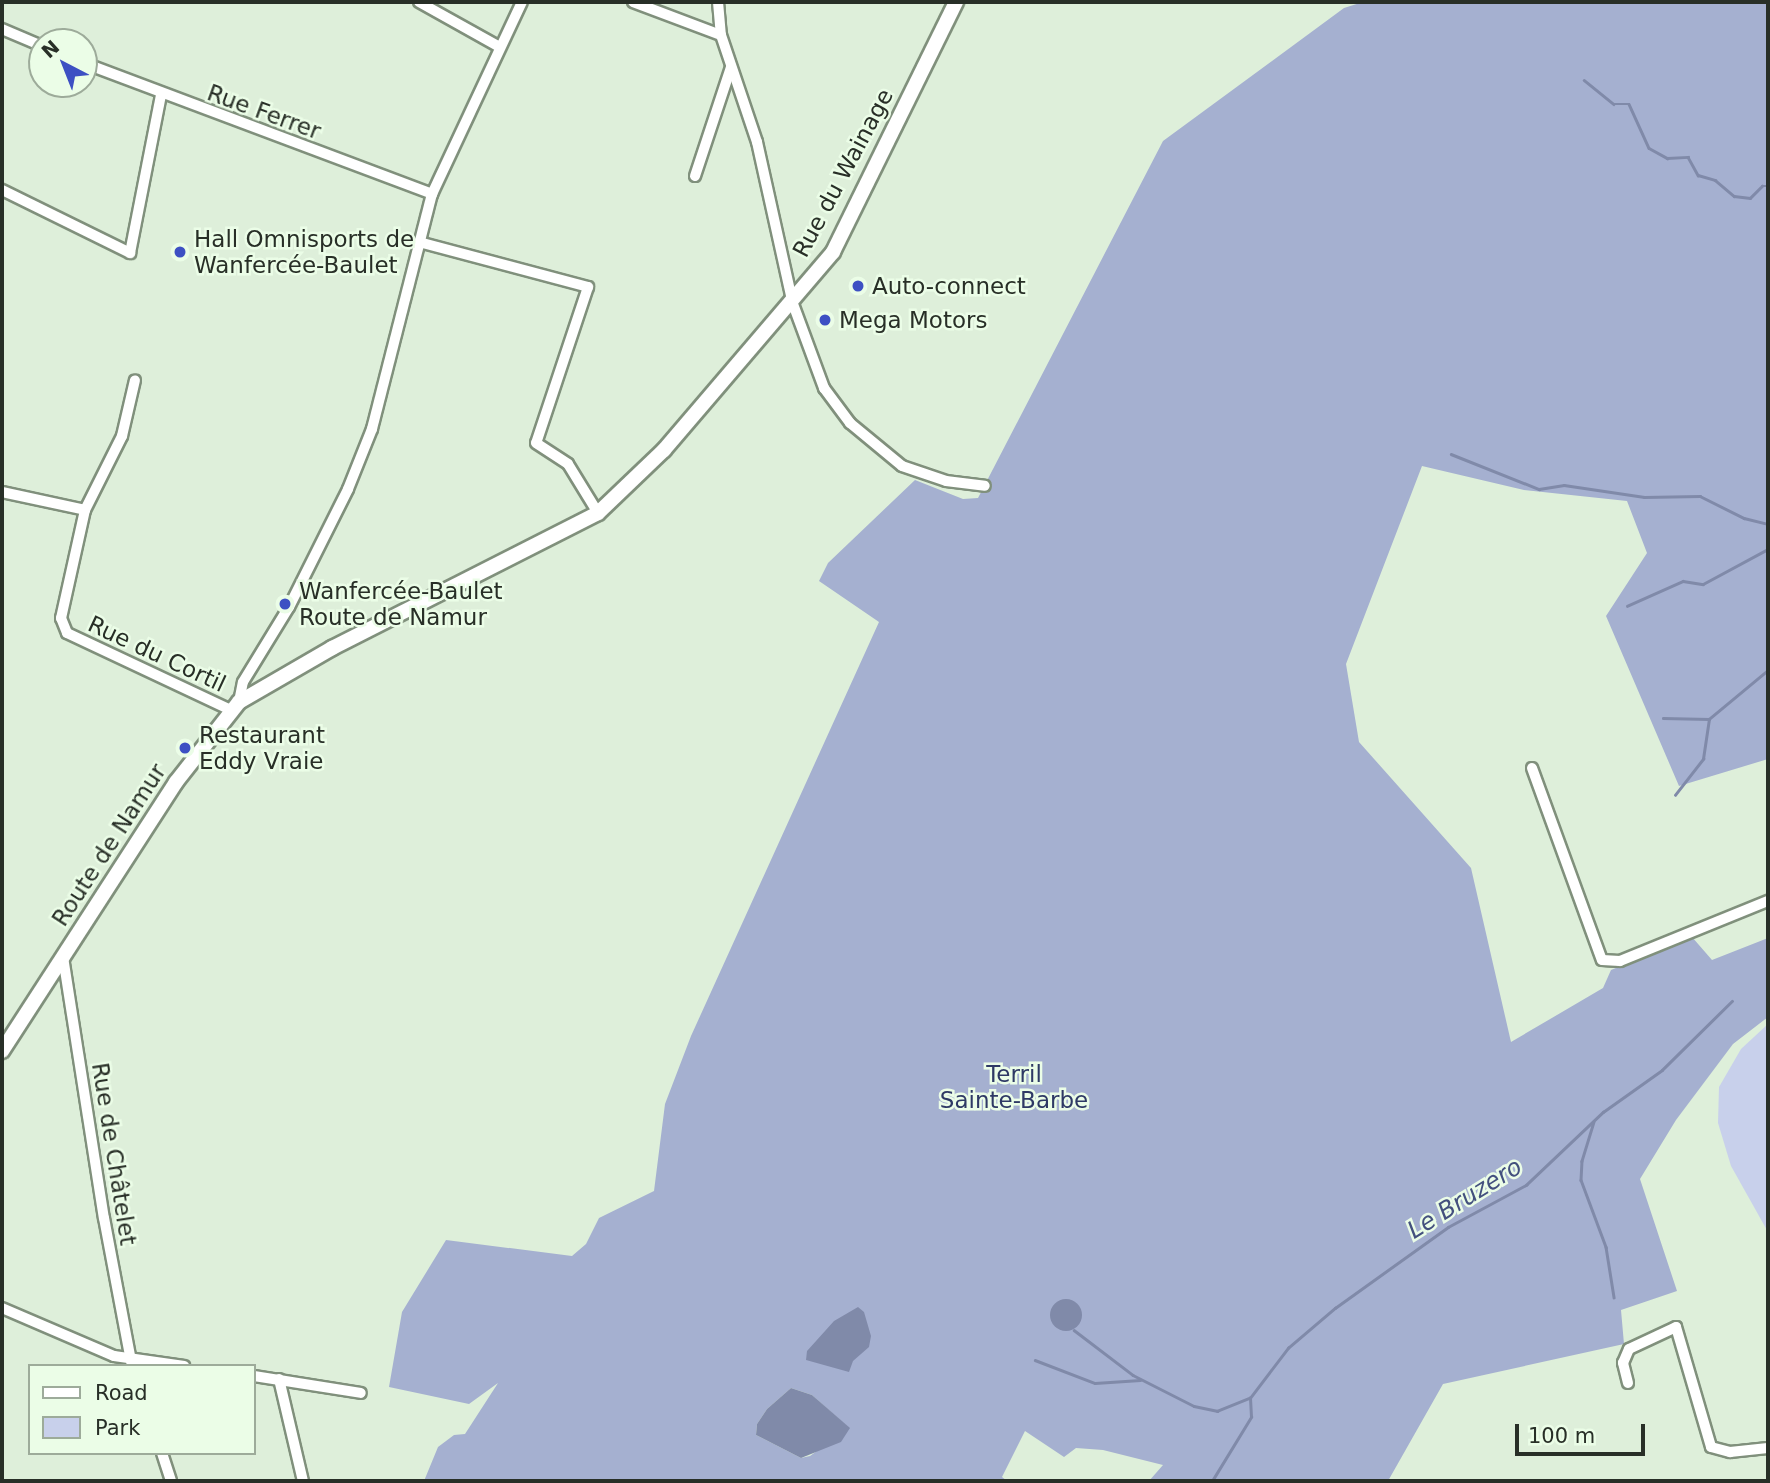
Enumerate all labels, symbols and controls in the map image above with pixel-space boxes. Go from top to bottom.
north arrow [28,28,98,98]
text: N [37,35,64,62]
street label: Rue Ferrer [204,79,324,145]
street label: Rue du Wainage [787,84,899,262]
place label: Hall Omnisports de Wanfercée-Baulet [194,225,414,279]
marker: Hall Omnisports de Wanfercée-Baulet [172,244,188,260]
place label: Auto-connect [872,272,1026,300]
marker: Auto-connect [850,278,866,294]
place label: Mega Motors [839,306,987,334]
marker: Mega Motors [817,312,833,328]
place label: Wanfercée-Baulet Route de Namur [299,577,503,631]
marker: Wanfercée-Baulet Route de Namur [277,596,293,612]
street label: Rue du Cortil [84,610,230,698]
place label: Restaurant Eddy Vraie [199,721,325,775]
marker: Restaurant Eddy Vraie [177,740,193,756]
street label: Route de Namur [46,759,172,931]
park label: Terril Sainte-Barbe [940,1060,1088,1114]
street label: Rue de Châtelet [86,1061,142,1247]
water label: Le Bruzero [1403,1153,1527,1245]
legend [28,1364,256,1455]
text: Road [95,1381,148,1405]
scale bar [1518,1410,1648,1454]
text: Park [95,1416,140,1440]
text: 100 m [1528,1424,1595,1448]

